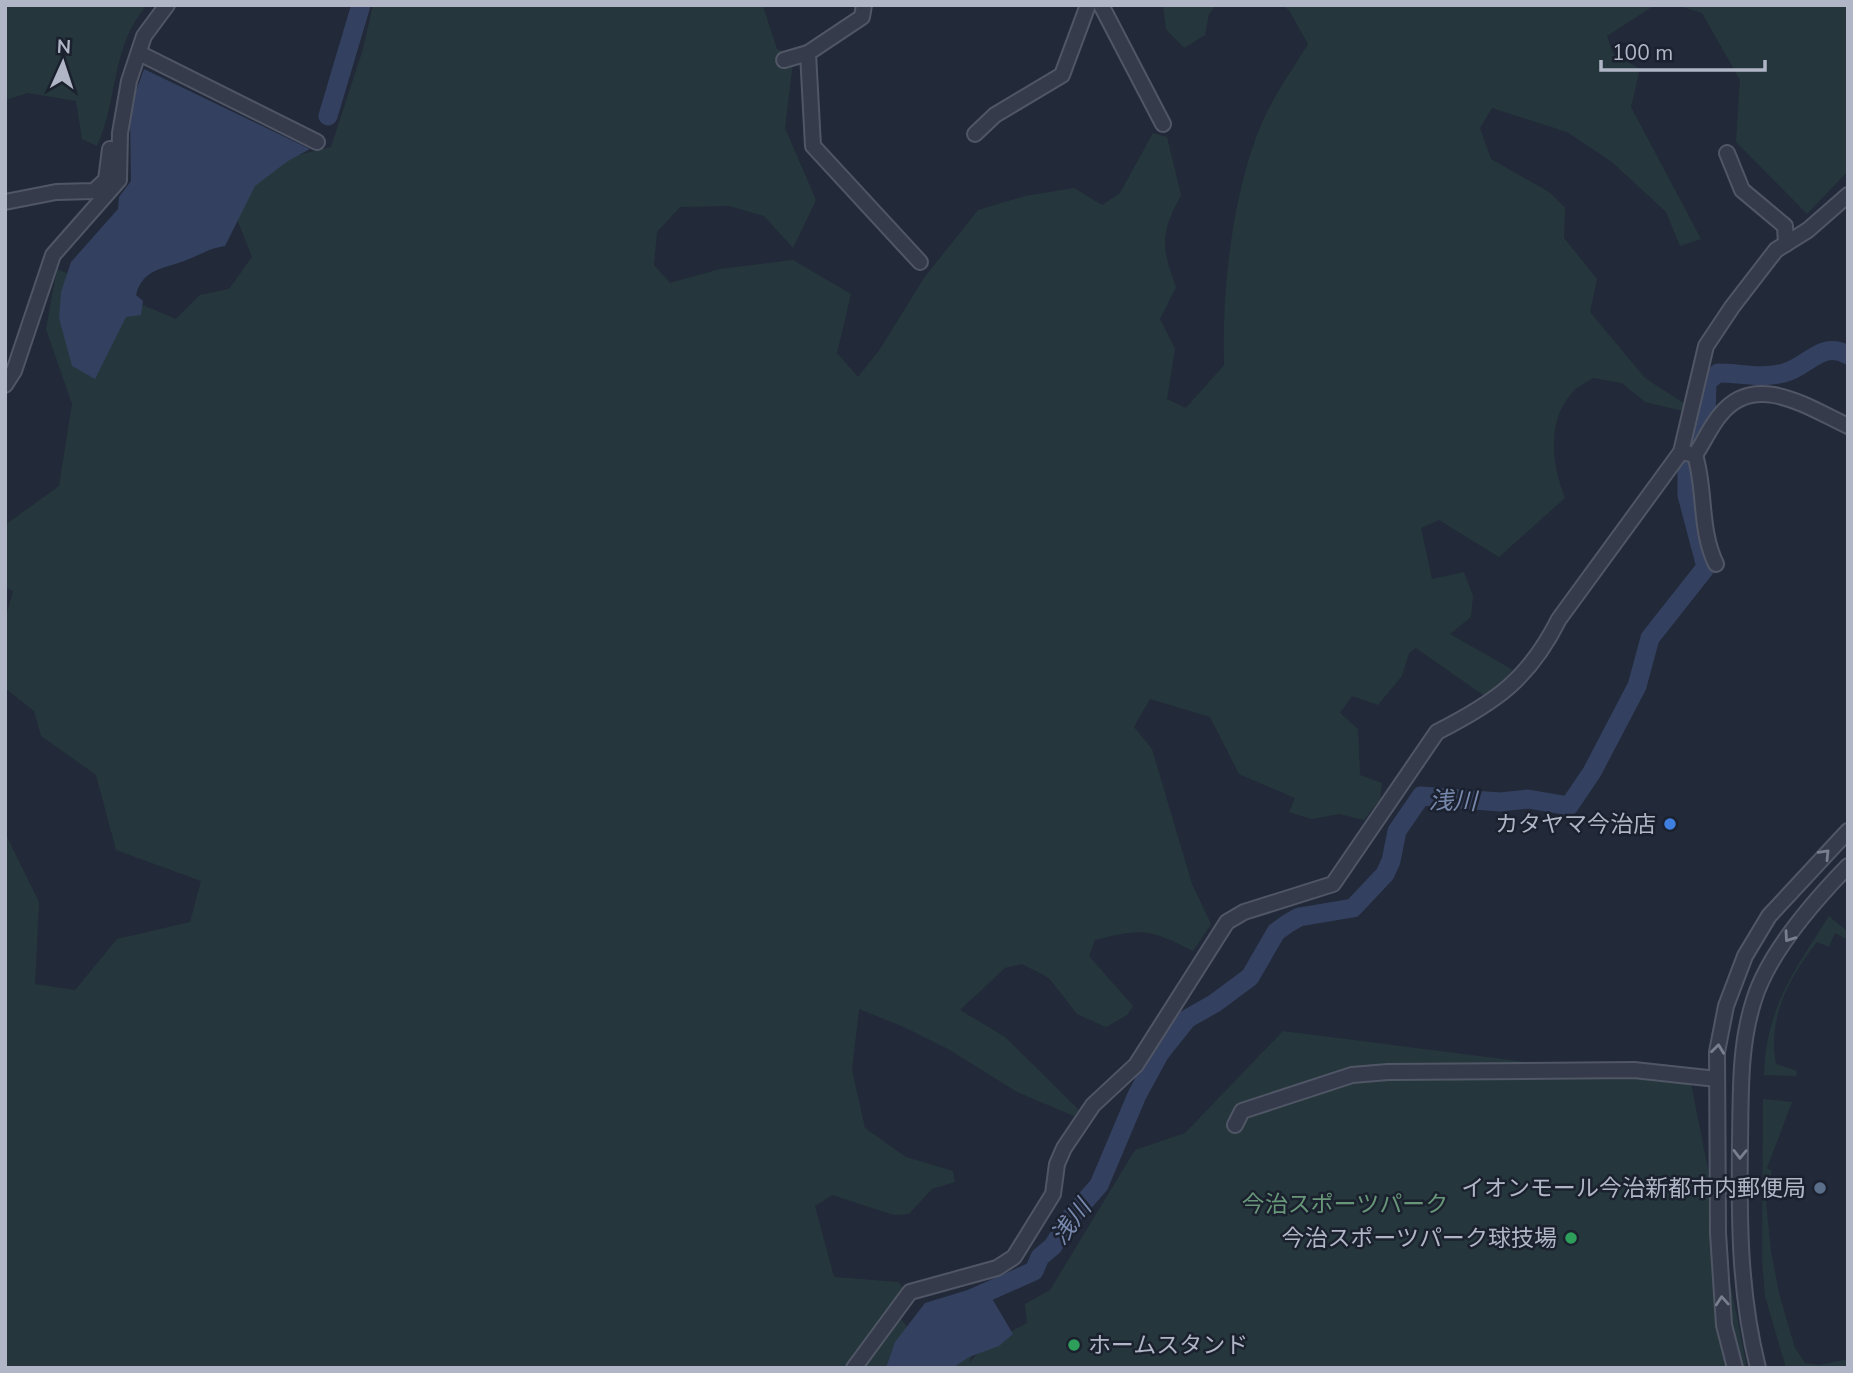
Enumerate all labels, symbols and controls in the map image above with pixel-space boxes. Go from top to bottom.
north arrow [28,28,98,98]
scale bar [1601,28,1766,72]
text: N [56,34,72,60]
text: 100 m [1612,39,1673,67]
water label: 浅川 [1429,785,1480,817]
place label: カタヤマ今治店 [1495,809,1656,840]
marker: カタヤマ今治店 [1662,816,1678,832]
one-way arrow [1816,849,1829,862]
one-way arrow [1785,929,1797,942]
one-way arrow [1711,1043,1726,1055]
one-way arrow [1732,1150,1748,1160]
place label: イオンモール今治新都市内郵便局 [1461,1173,1806,1204]
marker: イオンモール今治新都市内郵便局 [1812,1180,1828,1196]
park label: 今治スポーツパーク [1242,1189,1448,1220]
water label: 浅川 [1044,1191,1100,1251]
place label: 今治スポーツパーク球技場 [1281,1223,1557,1254]
marker: 今治スポーツパーク球技場 [1563,1230,1579,1246]
one-way arrow [1715,1295,1730,1306]
place label: ホームスタンド [1088,1330,1248,1361]
marker: ホームスタンド [1066,1337,1082,1353]

